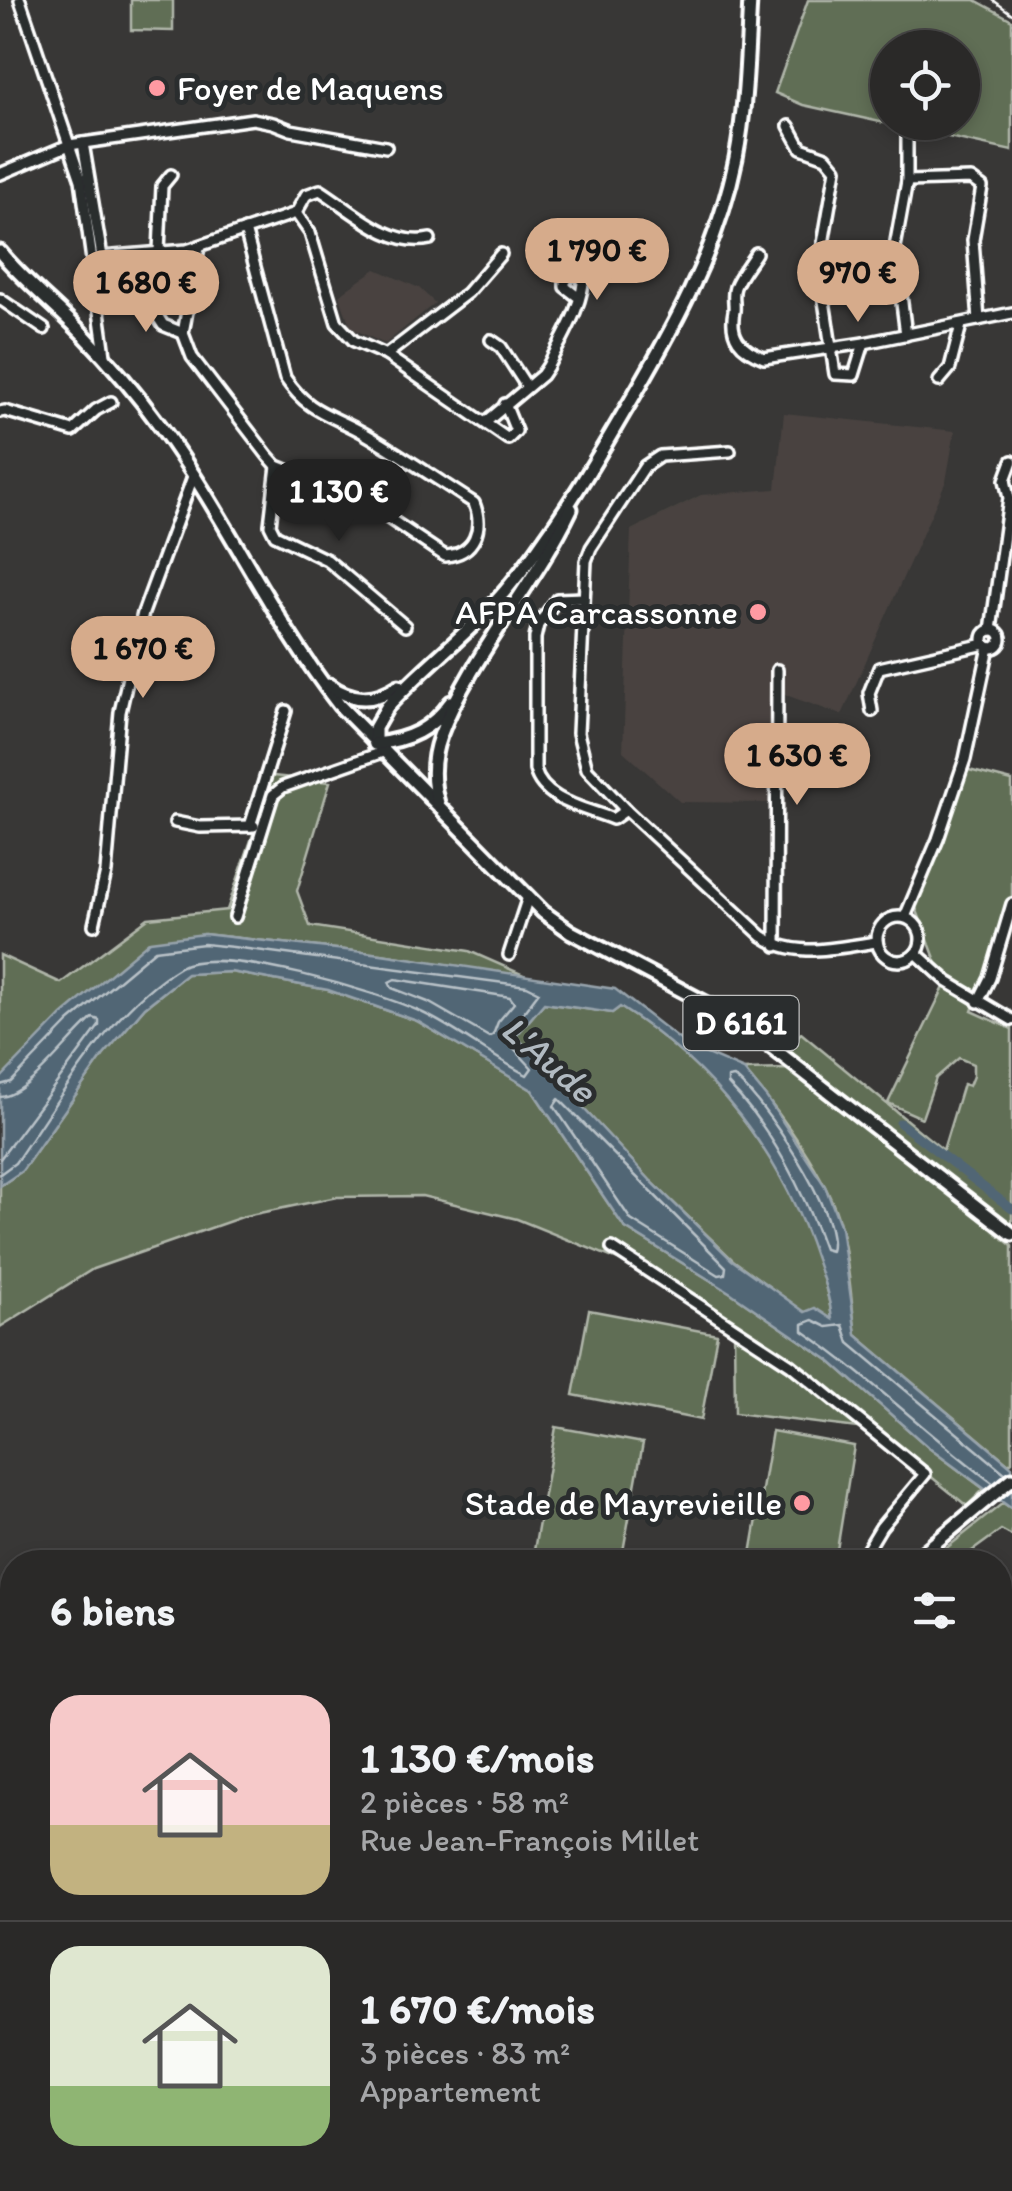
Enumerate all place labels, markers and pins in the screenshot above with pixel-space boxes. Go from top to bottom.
place label: Foyer de Maquens [177,67,444,109]
marker: Foyer de Maquens [146,77,168,99]
pin: 1 790 € [505,218,689,303]
pin: 970 € [788,240,928,325]
pin: 1 680 € [54,250,238,335]
pin: 1 130 € [247,459,431,544]
place label: AFPA Carcassonne [455,591,738,633]
marker: AFPA Carcassonne [747,601,769,623]
pin: 1 670 € [51,616,235,701]
pin: 1 630 € [705,723,889,808]
place label: Stade de Mayrevieille [465,1482,782,1524]
marker: Stade de Mayrevieille [791,1492,813,1514]

